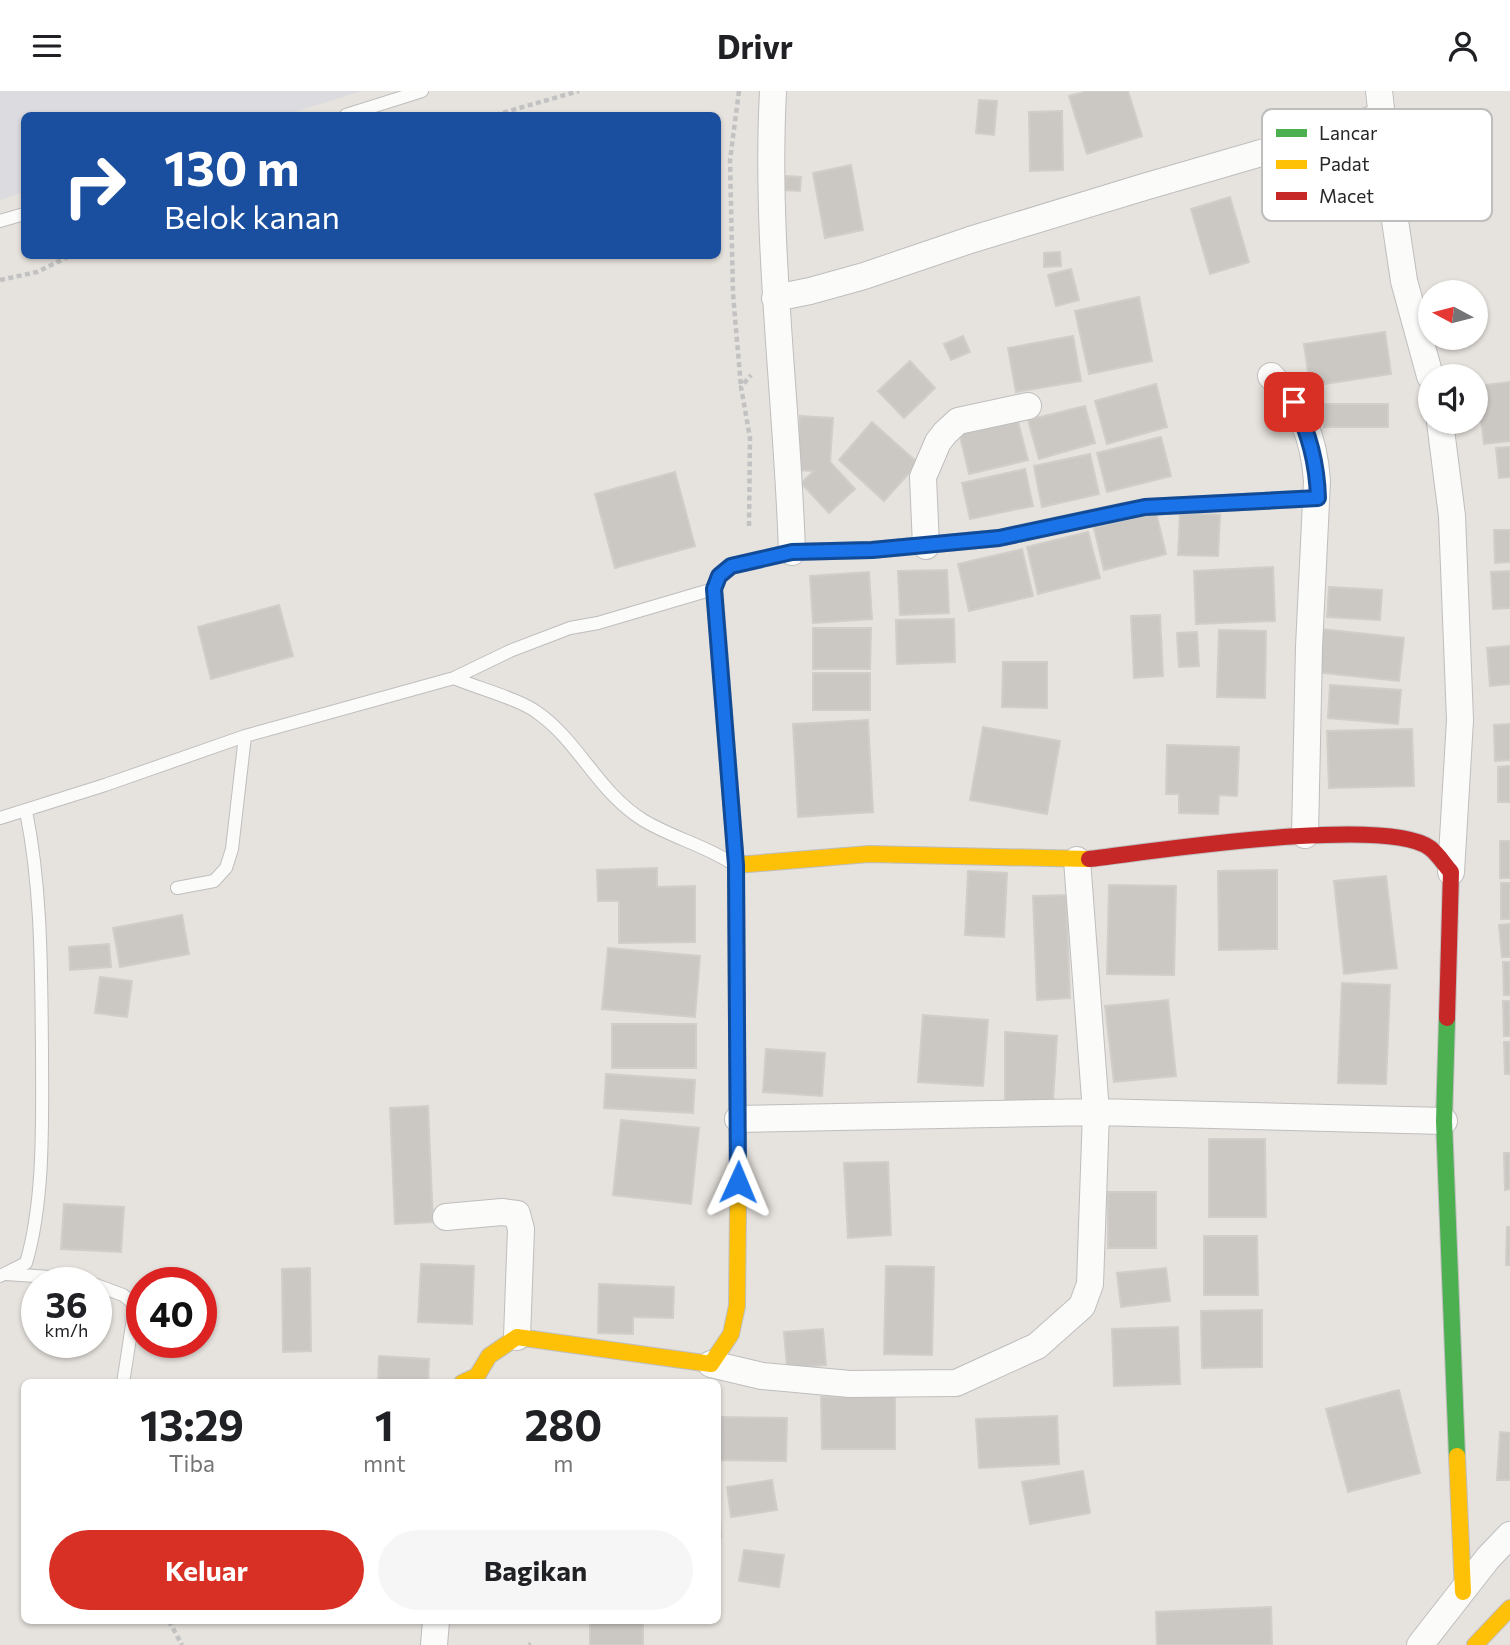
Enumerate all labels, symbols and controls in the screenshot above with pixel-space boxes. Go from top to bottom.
text: Drivr [717,26,793,66]
icon: menu [28,27,66,65]
icon: person [1444,27,1482,65]
legend [1262,109,1492,221]
text: Lancar [1319,121,1378,144]
text: 130 m [164,136,299,196]
icon: right [49,140,140,231]
text: Padat [1319,152,1370,175]
text: Macet [1319,184,1374,207]
text: Belok kanan [164,196,340,236]
north arrow [1418,280,1488,350]
map controls [1418,280,1488,434]
button: sound [1418,364,1488,434]
pin [1264,372,1324,432]
icon: arrive [1275,383,1313,421]
position arrow [701,1145,775,1219]
speed limit sign: 40 [126,1267,217,1358]
text: 36 [46,1282,87,1325]
text: km/h [45,1319,88,1341]
text: 13:29 [140,1398,244,1450]
text: 1 [375,1398,394,1450]
text: 280 [525,1398,602,1450]
text: Tiba [169,1449,215,1477]
text: mnt [363,1449,406,1477]
text: m [553,1449,573,1477]
button: Keluar [49,1530,364,1610]
button: Bagikan [378,1530,693,1610]

